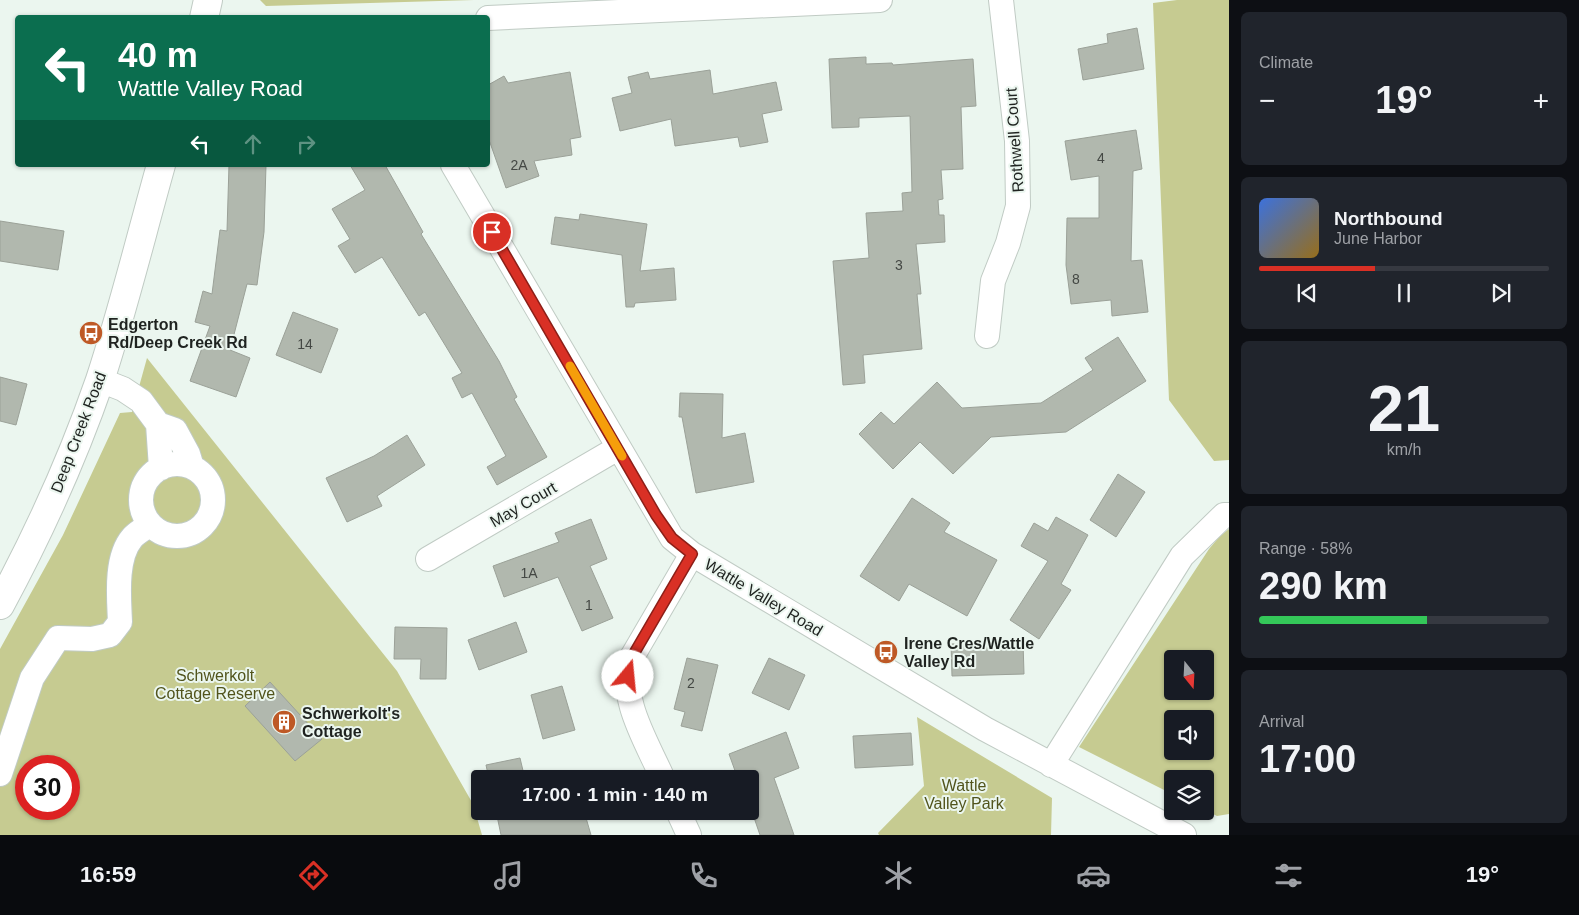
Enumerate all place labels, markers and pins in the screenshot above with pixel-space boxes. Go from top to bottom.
pin [471,211,513,253]
place label: Edgerton Rd/Deep Creek Rd [108,316,248,351]
bus stop icon: Edgerton Rd/Deep Creek Rd [78,320,104,346]
place label: Irene Cres/Wattle Valley Rd [904,635,1034,670]
bus stop icon: Irene Cres/Wattle Valley Rd [873,639,899,665]
place label: Schwerkolt's Cottage [302,705,400,740]
building icon: Schwerkolt's Cottage [271,709,297,735]

